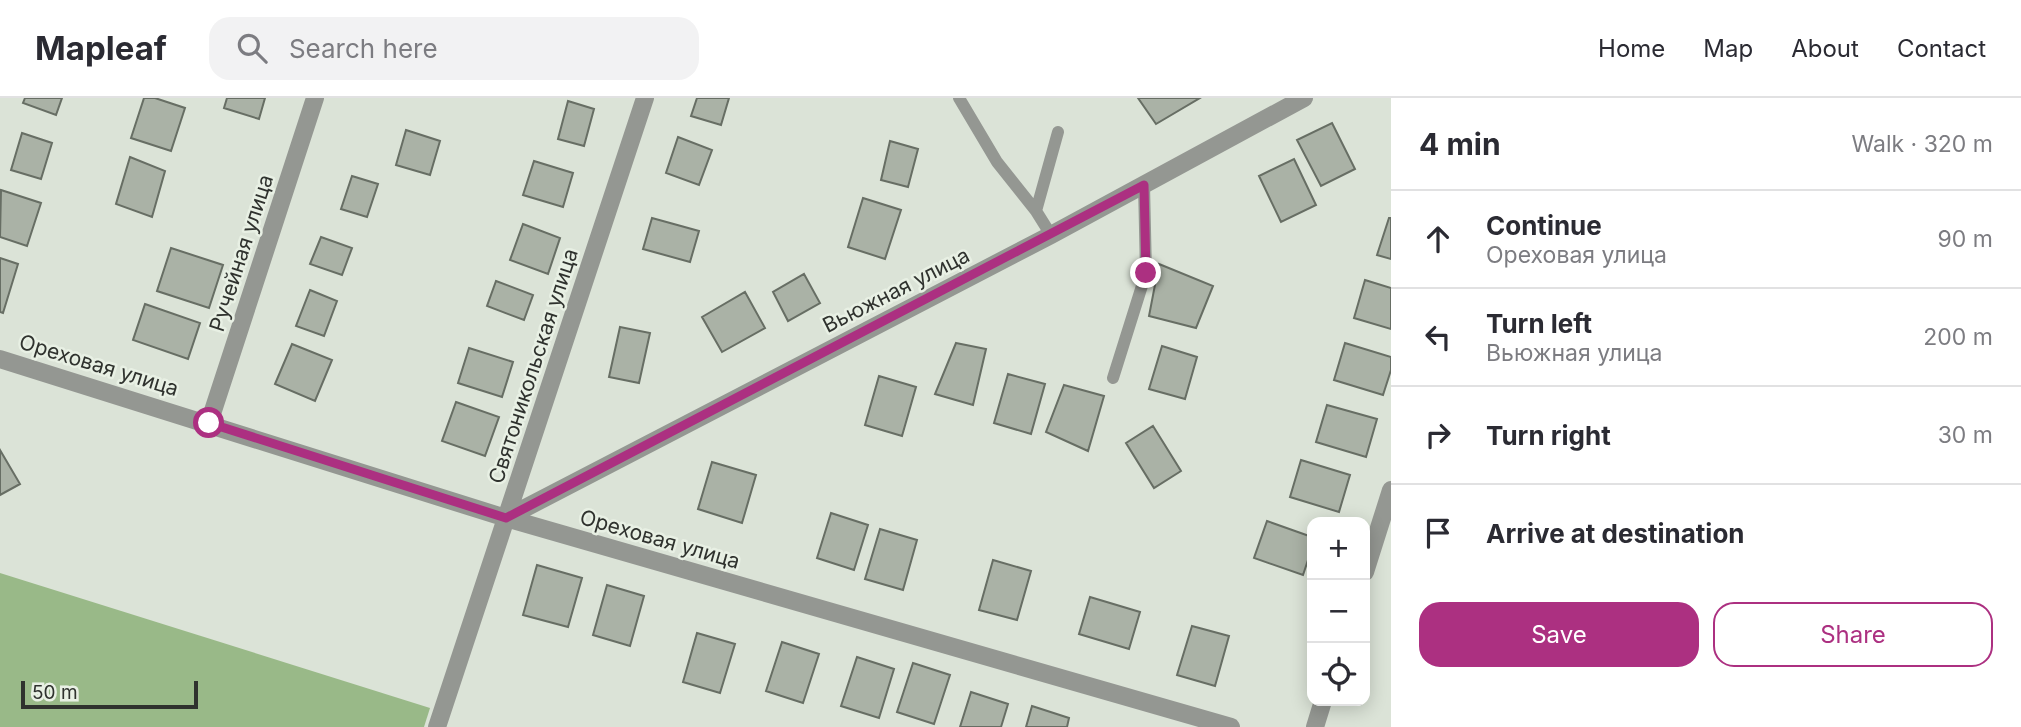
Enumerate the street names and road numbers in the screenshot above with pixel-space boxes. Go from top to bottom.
street label: Ручейная улица [204,171,278,335]
street label: Вьюжная улица [819,242,973,338]
street label: Святоникольская улица [483,245,583,487]
street label: Ореховая улица [16,329,182,401]
street label: Ореховая улица [577,504,743,574]

